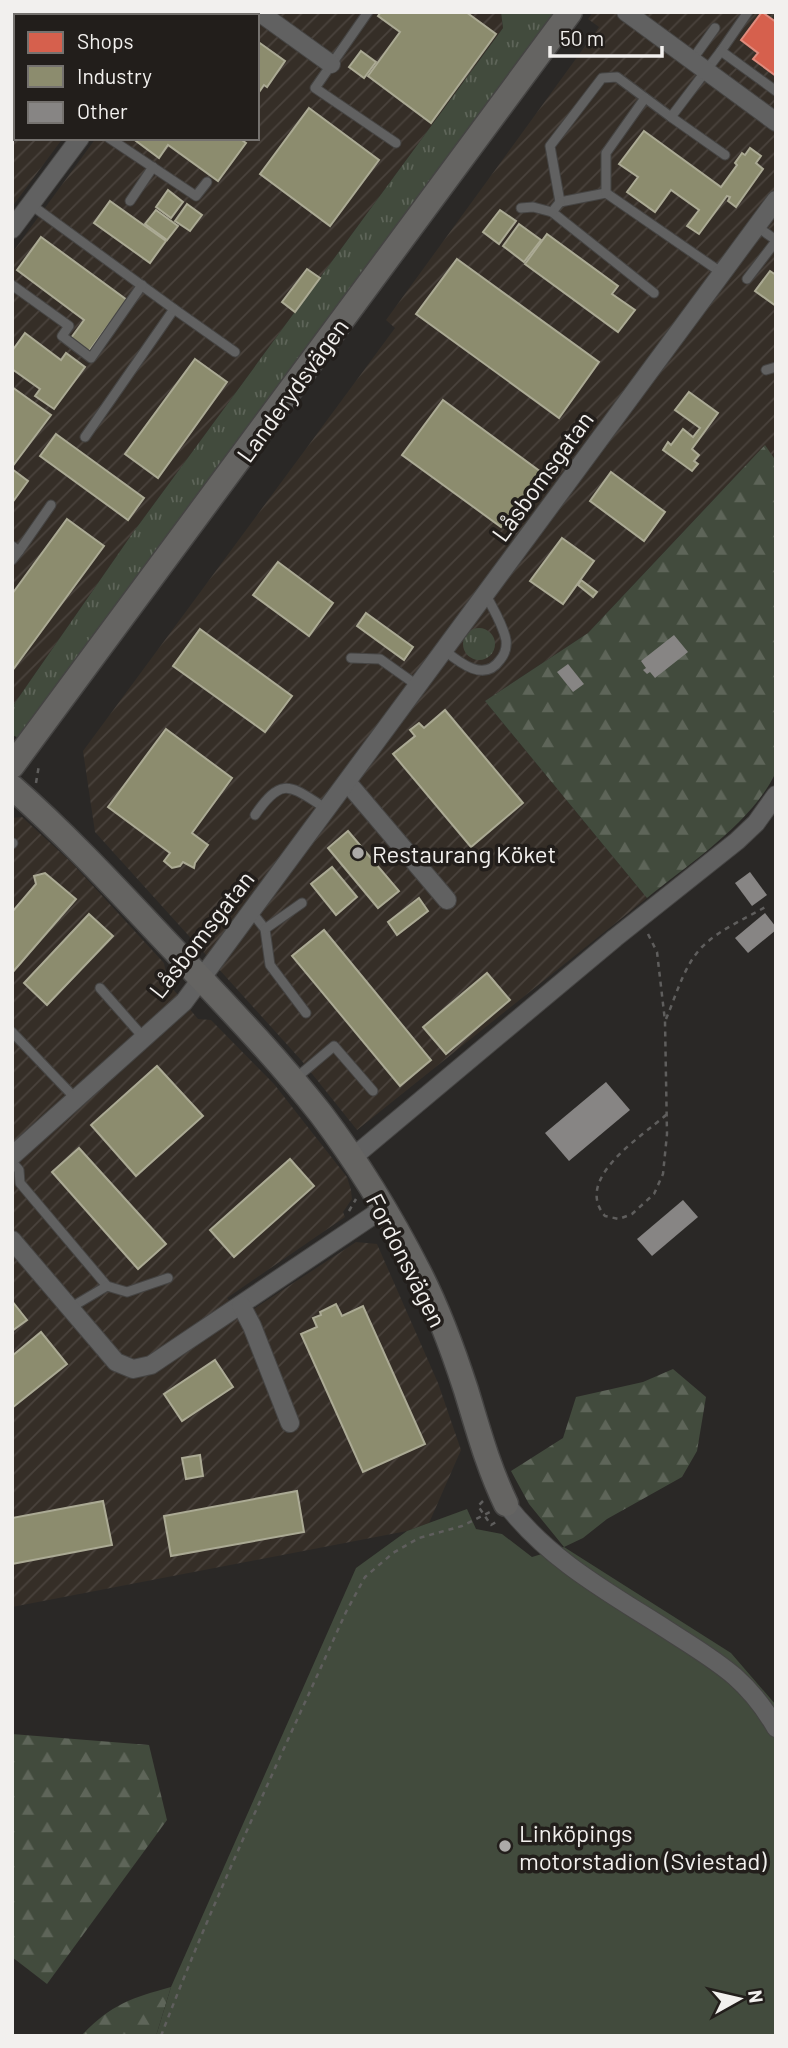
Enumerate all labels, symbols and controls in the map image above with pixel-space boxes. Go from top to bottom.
legend [14,14,259,140]
scale bar [550,14,662,58]
text: 50 m [560,25,604,50]
text: Shops [77,28,134,53]
text: Industry [77,63,152,88]
text: Other [77,98,128,123]
street label: Landerydsvägen [230,313,354,467]
street label: Låsbomsgatan [485,405,599,547]
place label: Restaurang Köket [372,839,556,868]
marker: Restaurang Köket [350,845,366,861]
street label: Låsbomsgatan [142,864,260,1004]
street label: Fordonsvägen [361,1188,453,1332]
place label: Linköpings motorstadion (Sviestad) [519,1818,767,1875]
marker: Linköpings motorstadion (Sviestad) [497,1838,513,1854]
north arrow [704,1964,774,2034]
text: N [744,1989,769,2004]

